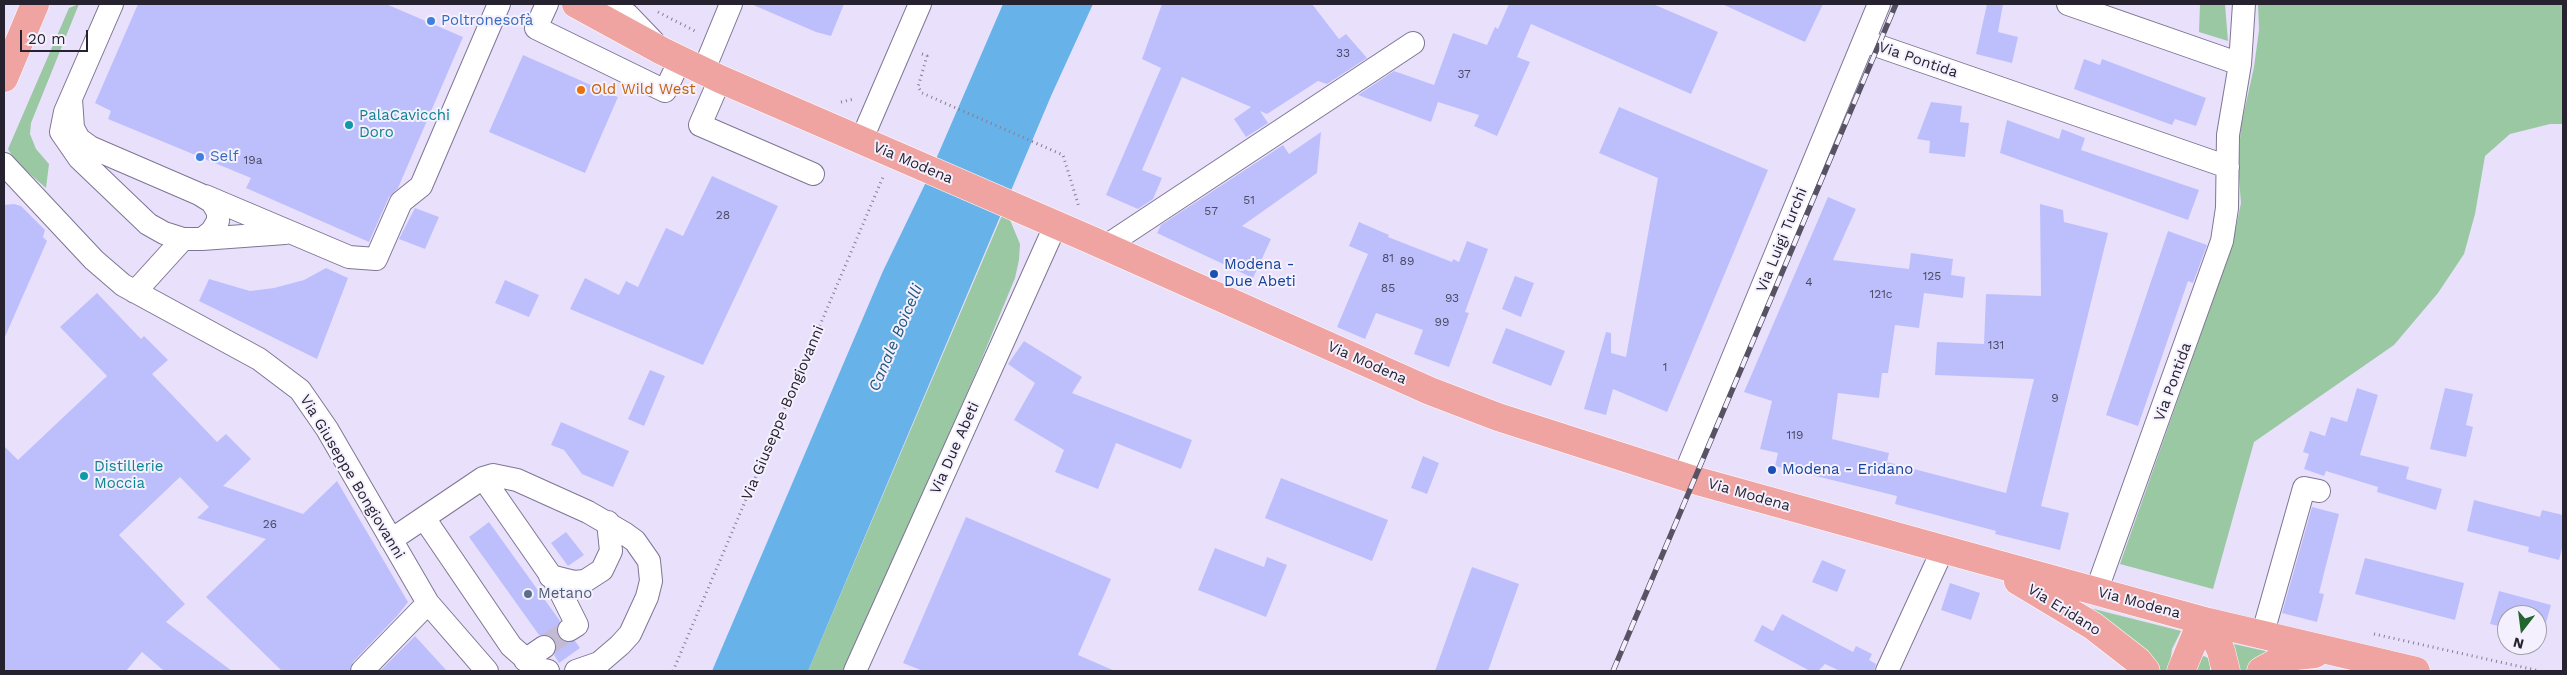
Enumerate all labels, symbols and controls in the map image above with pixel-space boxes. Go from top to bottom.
place label: Poltronesofà [441,12,533,30]
marker: Poltronesofà [425,15,437,27]
scale bar [22,20,90,52]
text: 20 m [28,30,66,48]
street label: Via Pontida [1876,38,1960,82]
house number: 33 [1336,46,1350,60]
house number: 37 [1457,67,1471,81]
place label: Old Wild West [591,81,696,99]
marker: Old Wild West [575,84,587,96]
place label: PalaCavicchi Doro [359,107,450,142]
marker: PalaCavicchi Doro [343,119,355,131]
street label: Via Modena [870,138,956,188]
place label: Self [210,148,239,166]
marker: Self [194,151,206,163]
house number: 19a [244,153,262,167]
street label: Via Luigi Turchi [1753,185,1811,295]
house number: 51 [1243,193,1255,207]
house number: 57 [1204,204,1218,218]
house number: 28 [716,208,730,222]
house number: 81 [1382,251,1394,265]
house number: 89 [1400,254,1414,268]
place label: Modena - Due Abeti [1224,256,1296,291]
marker: Modena - Due Abeti [1208,268,1220,280]
house number: 125 [1923,269,1941,283]
house number: 4 [1805,275,1813,289]
water label: Canale Boicelli [865,281,927,395]
house number: 85 [1381,281,1395,295]
house number: 121c [1869,287,1893,301]
house number: 93 [1445,291,1459,305]
house number: 99 [1435,315,1449,329]
street label: Via Giuseppe Bongiovanni [738,323,828,503]
street label: Via Modena [1325,338,1409,388]
house number: 131 [1988,338,2004,352]
street label: Via Pontida [2150,340,2196,424]
house number: 1 [1663,360,1667,374]
house number: 9 [2051,391,2059,405]
street label: Via Giuseppe Bongiovanni [296,392,408,562]
street label: Via Due Abeti [927,399,983,497]
house number: 119 [1787,428,1803,442]
place label: Distillerie Moccia [94,458,164,493]
place label: Modena - Eridano [1782,461,1913,479]
marker: Modena - Eridano [1766,464,1778,476]
marker: Distillerie Moccia [78,470,90,482]
street label: Via Modena [1706,475,1792,515]
house number: 26 [263,517,277,531]
street label: Via Eridano [2024,580,2104,640]
street label: Via Modena [2096,583,2182,623]
place label: Metano [538,585,592,603]
marker: Metano [522,588,534,600]
north arrow [2497,605,2547,655]
text: N [2511,634,2525,653]

